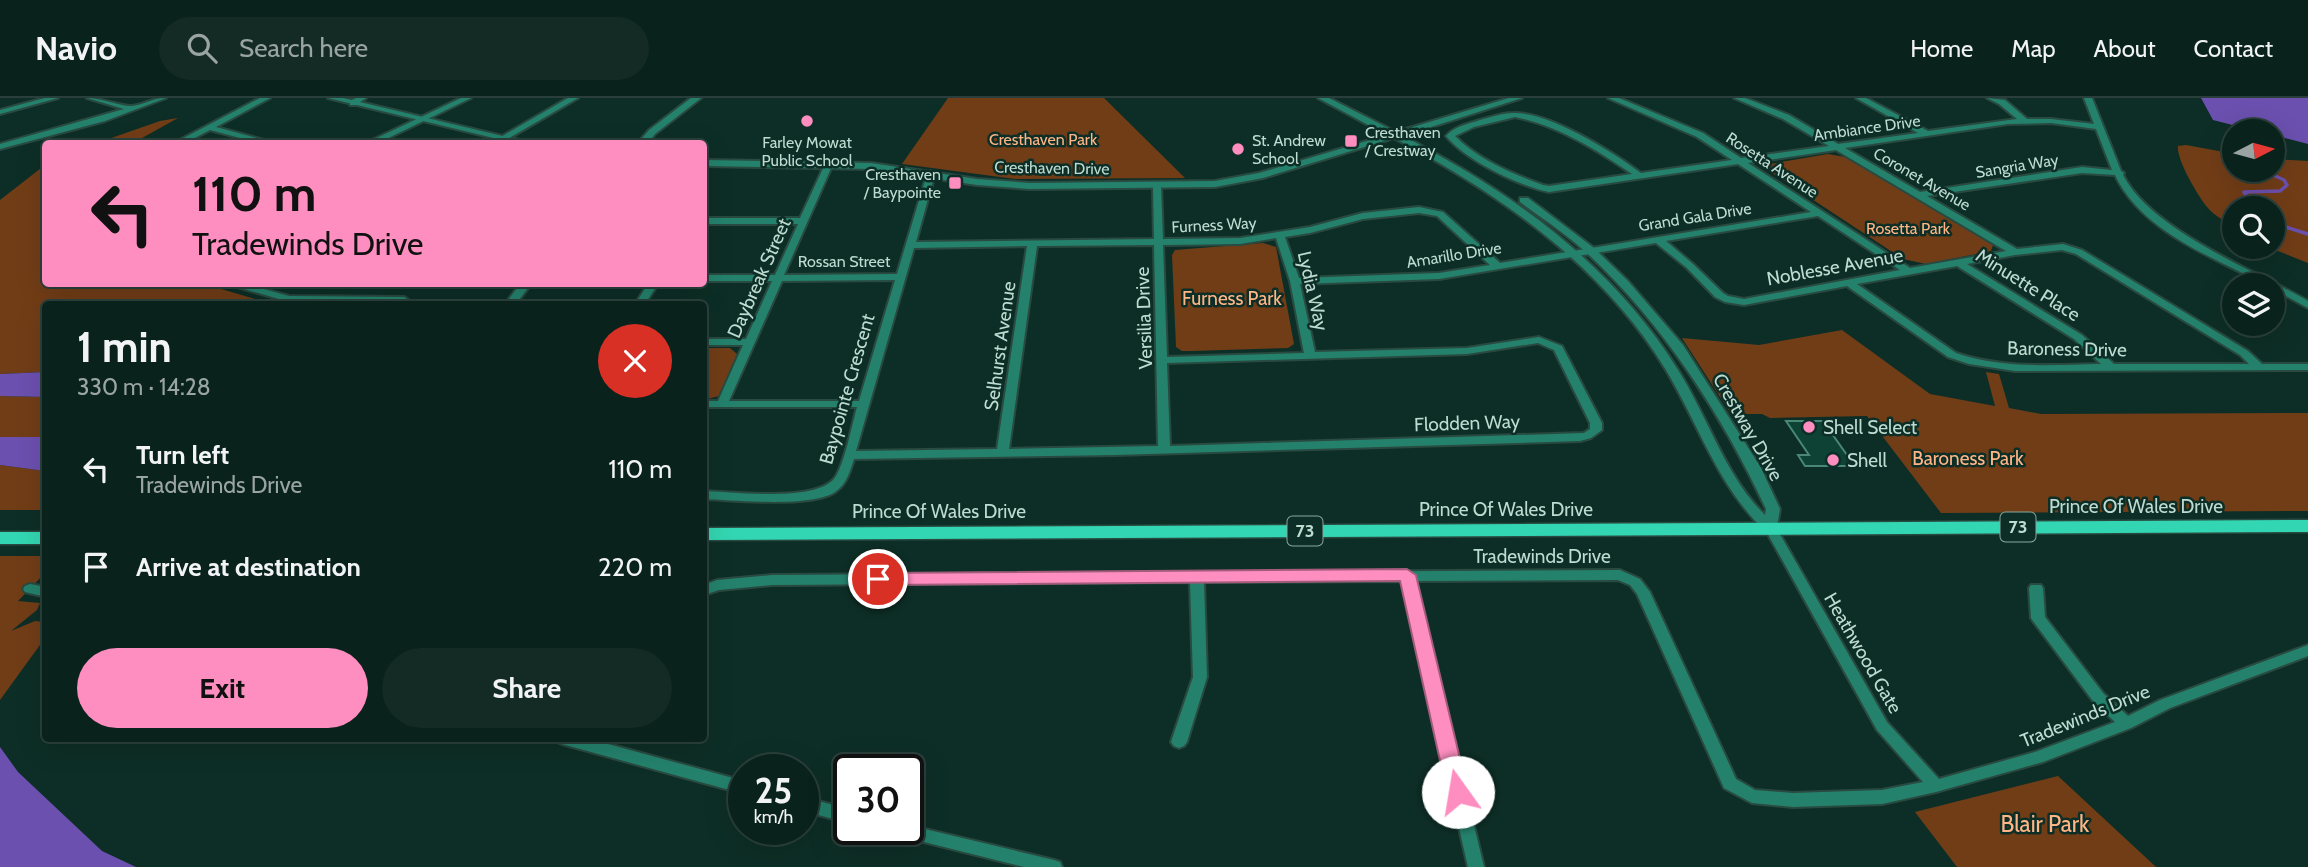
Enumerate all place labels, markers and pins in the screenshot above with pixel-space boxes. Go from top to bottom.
marker: Farley Mowat Public School [799,113,815,129]
place label: Cresthaven / Crestway [1364,123,1441,160]
place label: St. Andrew School [1252,131,1326,168]
place label: Farley Mowat Public School [761,133,853,170]
marker: Cresthaven / Crestway [1343,133,1359,149]
marker: St. Andrew School [1230,141,1246,157]
place label: Cresthaven / Baypointe [863,165,941,202]
marker: Cresthaven / Baypointe [947,175,963,191]
place label: Shell Select [1823,416,1918,439]
marker: Shell Select [1801,419,1817,435]
place label: Shell [1847,449,1887,472]
marker: Shell [1825,452,1841,468]
pin [848,549,908,609]

